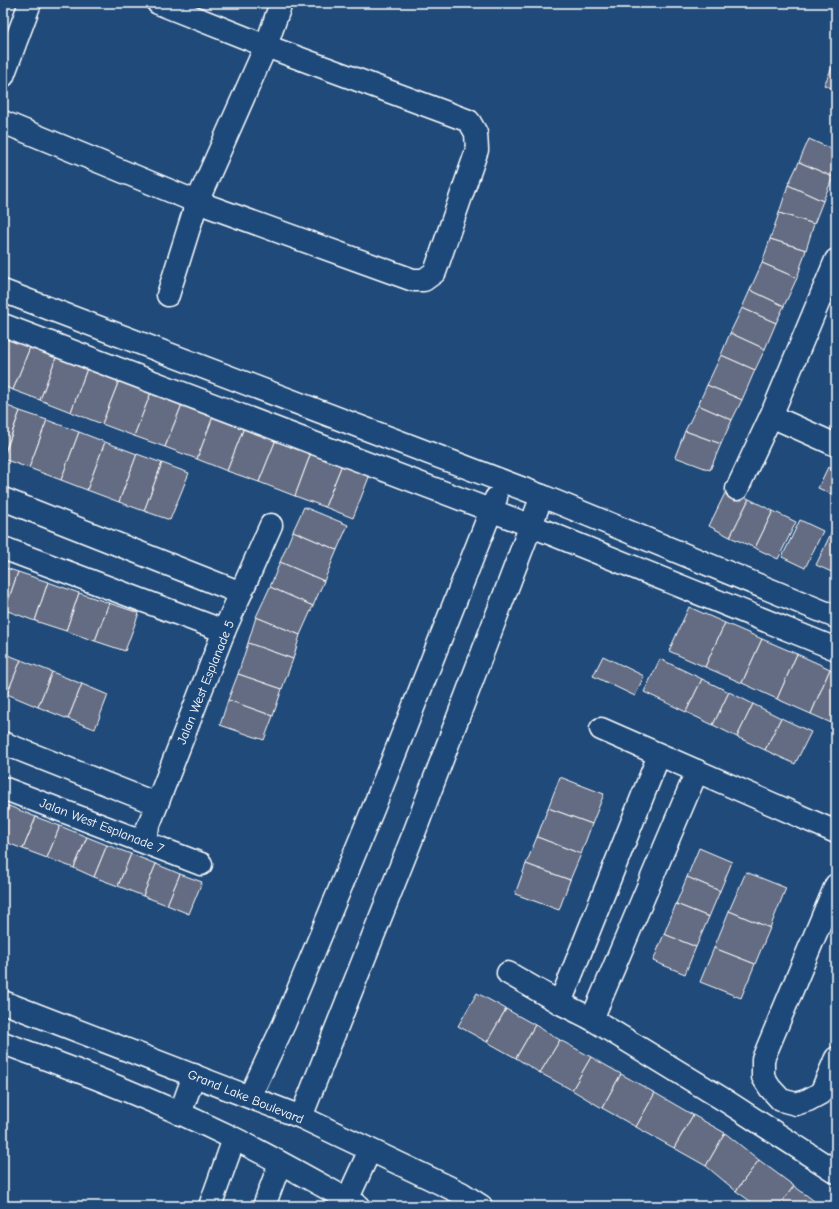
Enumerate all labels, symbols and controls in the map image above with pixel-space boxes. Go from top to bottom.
street label: Jalan West Esplanade 5 [174,618,237,746]
street label: Jalan West Esplanade 7 [38,795,166,856]
street label: Grand Lake Boulevard [186,1066,306,1127]

